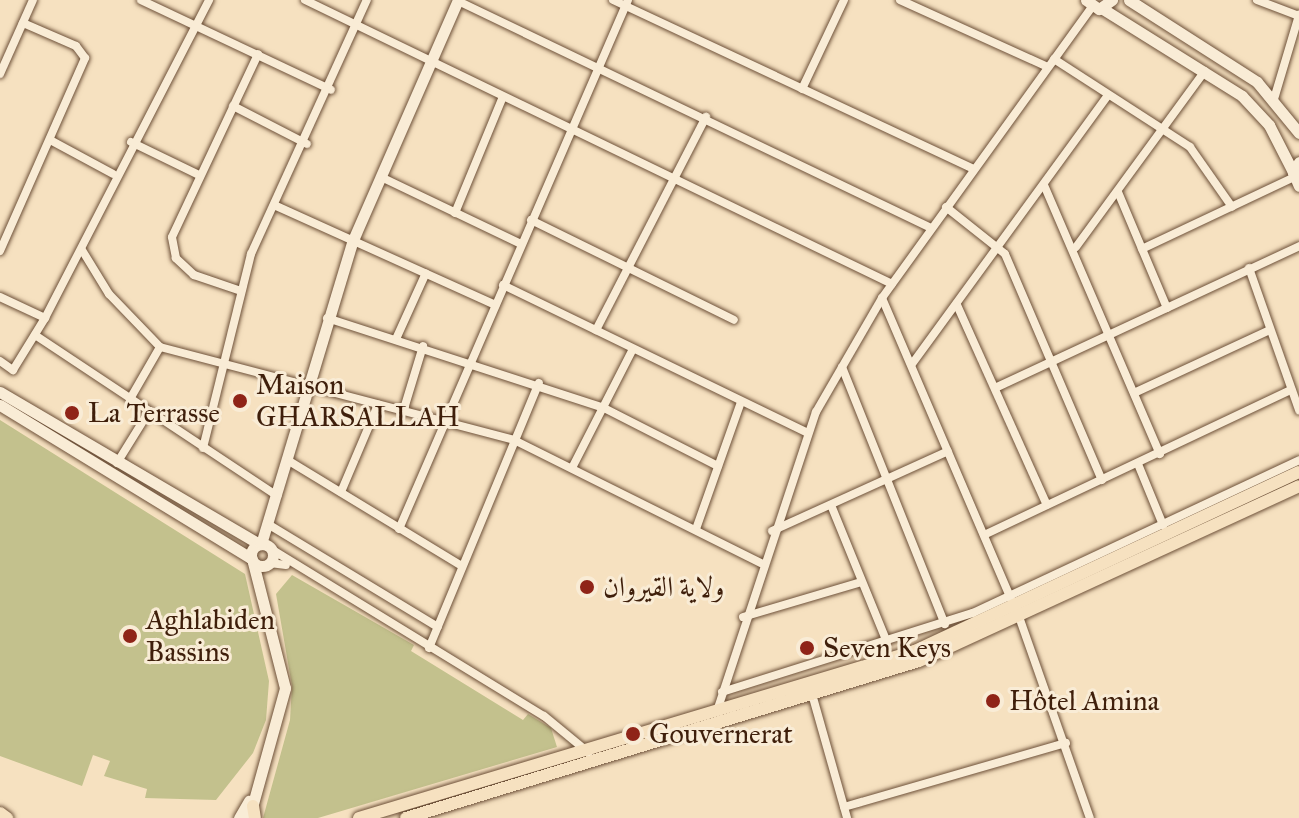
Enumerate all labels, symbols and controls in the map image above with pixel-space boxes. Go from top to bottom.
place label: Maison GHARSALLAH [256,368,459,434]
marker: Maison GHARSALLAH [231,392,249,410]
place label: La Terrasse [88,396,220,430]
marker: La Terrasse [63,404,81,422]
place label: ولاية القيروان [603,570,724,604]
marker: ولاية القيروان [578,578,596,596]
place label: Aghlabiden Bassins [146,603,275,669]
marker: Aghlabiden Bassins [121,627,139,645]
place label: Seven Keys [823,631,951,665]
marker: Seven Keys [798,639,816,657]
place label: Hôtel Amina [1009,684,1159,718]
marker: Hôtel Amina [984,692,1002,710]
place label: Gouvernerat [649,717,793,751]
marker: Gouvernerat [624,725,642,743]

